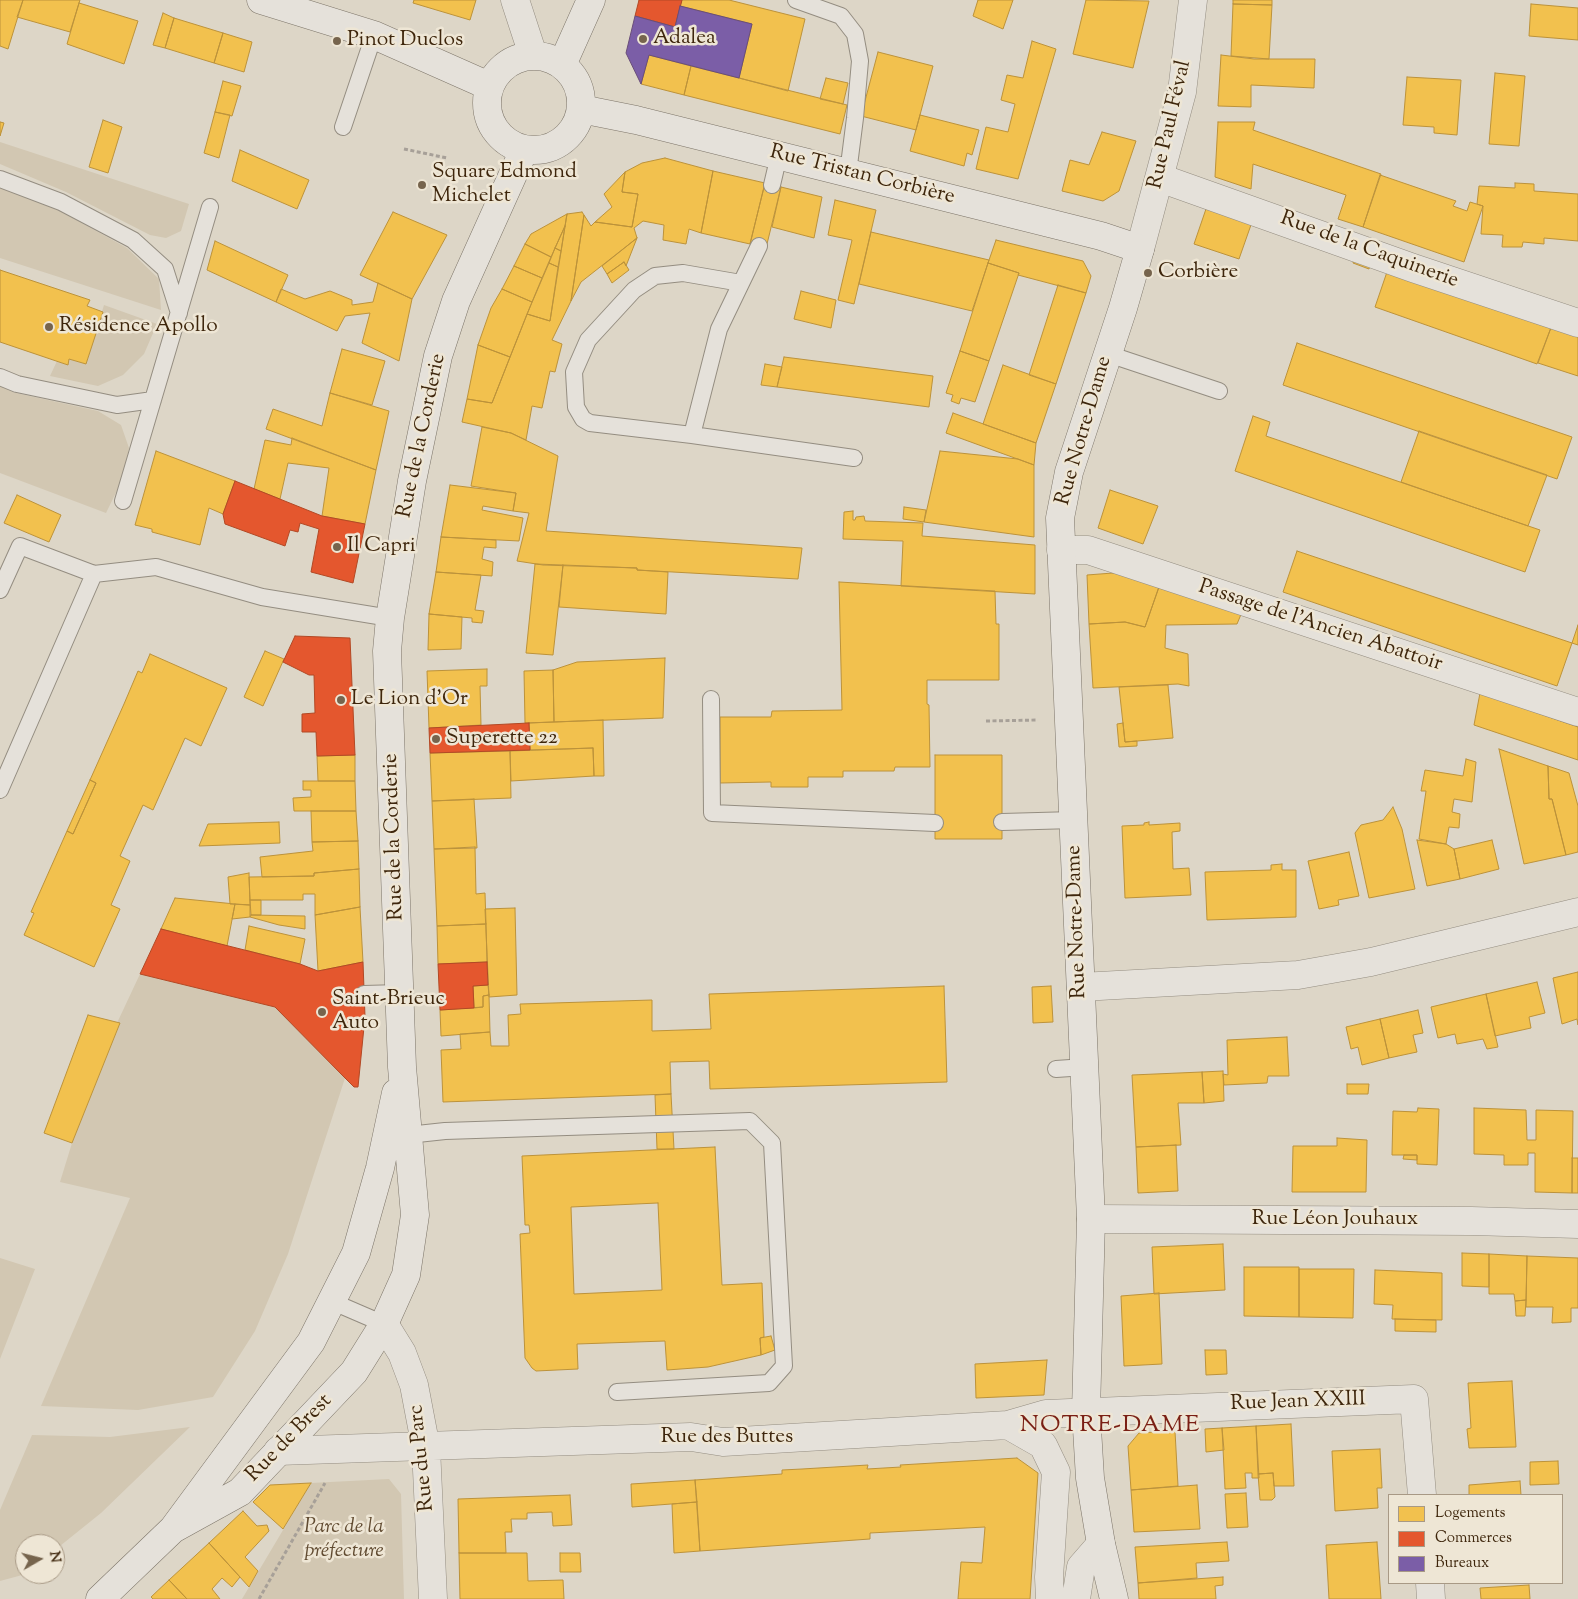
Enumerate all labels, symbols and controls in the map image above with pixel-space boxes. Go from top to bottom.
place label: Adalea [653,26,716,52]
place label: Pinot Duclos [347,28,463,54]
marker: Adalea [637,33,649,45]
marker: Pinot Duclos [331,35,343,47]
street label: Rue Paul Féval [1144,58,1198,192]
street label: Rue Tristan Corbière [767,141,957,211]
place label: Square Edmond Michelet [432,160,577,210]
marker: Square Edmond Michelet [416,179,428,191]
street label: Rue de la Caquinerie [1276,207,1462,295]
place label: Corbière [1158,260,1238,286]
marker: Corbière [1142,267,1154,279]
place label: Résidence Apollo [59,314,218,340]
marker: Résidence Apollo [43,321,55,333]
street label: Rue de la Corderie [393,352,453,520]
street label: Rue Notre-Dame [1052,354,1118,508]
place label: Il Capri [347,534,416,560]
marker: Il Capri [331,541,343,553]
street label: Passage de l'Ancien Abattoir [1195,576,1445,678]
place label: Le Lion d'Or [351,687,468,713]
marker: Le Lion d'Or [335,694,347,706]
place label: Superette 22 [446,726,558,752]
marker: Superette 22 [430,733,442,745]
street label: Rue de la Corderie [379,753,411,921]
street label: Rue Notre-Dame [1063,845,1093,999]
place label: Saint-Brieuc Auto [332,987,445,1037]
marker: Saint-Brieuc Auto [316,1006,328,1018]
street label: Rue Léon Jouhaux [1252,1207,1418,1233]
street label: Rue Jean XXIII [1230,1388,1366,1418]
street label: Rue de Brest [242,1390,338,1488]
street label: Rue du Parc [405,1403,441,1513]
district label: NOTRE-DAME [1019,1413,1201,1441]
street label: Rue des Buttes [661,1425,793,1451]
legend [1388,1494,1563,1584]
text: Logements [1435,1503,1505,1524]
park label: Parc de la préfecture [304,1515,384,1565]
text: Commerces [1435,1528,1512,1549]
north arrow [15,1534,65,1584]
text: N [43,1550,65,1564]
text: Bureaux [1435,1553,1489,1574]

